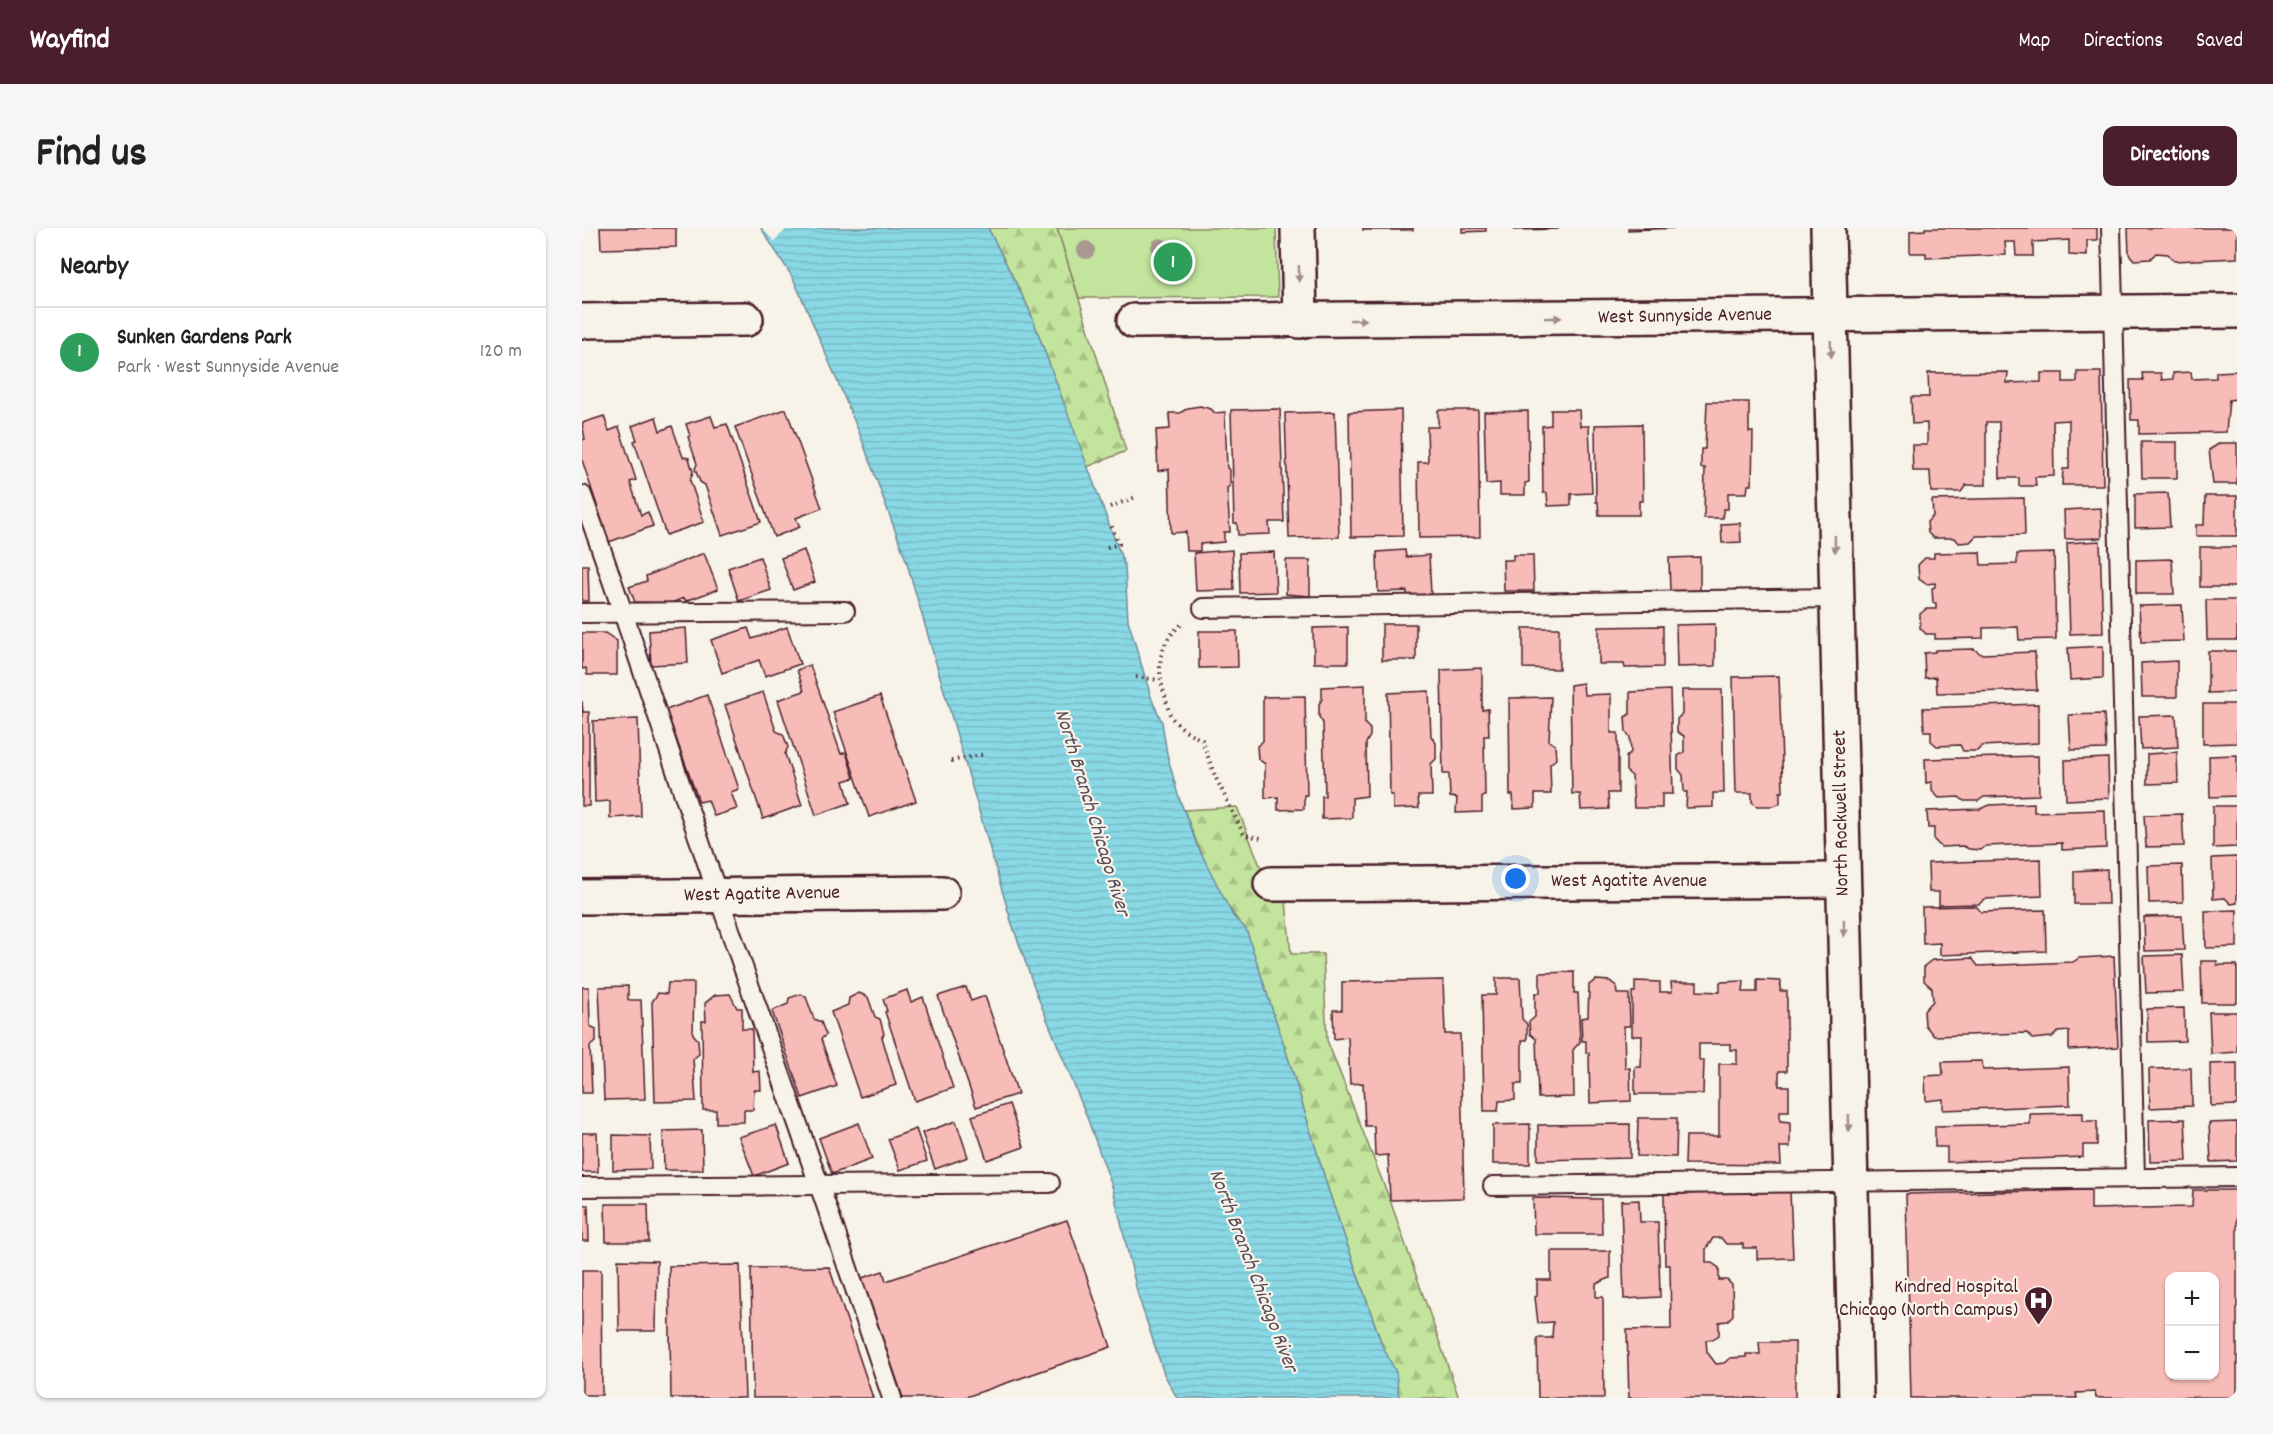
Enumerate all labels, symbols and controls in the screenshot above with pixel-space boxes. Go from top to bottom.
text: Wayfind [30,22,110,62]
text: Map [2019,27,2050,57]
text: Directions [2083,27,2163,57]
text: Saved [2196,27,2243,57]
text: Find us [36,126,147,186]
button: Directions [2103,126,2237,186]
pin: 1 [1154,240,1192,285]
text: Nearby [60,249,128,286]
one-way arrow [1294,265,1304,284]
street label: West Sunnyside Avenue [1598,301,1773,333]
one-way arrow [1544,313,1563,323]
one-way arrow [1349,315,1368,325]
text: Sunken Gardens Park [117,323,292,354]
text: 1 [77,338,82,366]
text: 120 m [480,338,522,366]
one-way arrow [1826,340,1835,359]
text: Park · West Sunnyside Avenue [117,354,339,382]
one-way arrow [1831,535,1840,554]
water label: North Branch Chicago River [1045,706,1137,922]
street label: North Rockwell Street [1827,729,1857,897]
your location [1501,864,1530,893]
street label: West Agatite Avenue [1551,868,1707,896]
street label: West Agatite Avenue [684,880,841,910]
one-way arrow [1840,919,1849,938]
one-way arrow [1844,1114,1854,1133]
water label: North Branch Chicago River [1199,1165,1305,1379]
map controls [2165,1272,2219,1380]
button: + [2165,1272,2219,1326]
place label: Kindred Hospital Chicago (North Campus) [1839,1274,2018,1325]
hospital icon: Kindred Hospital Chicago (North Campus) [2023,1284,2055,1326]
button: − [2165,1326,2219,1380]

